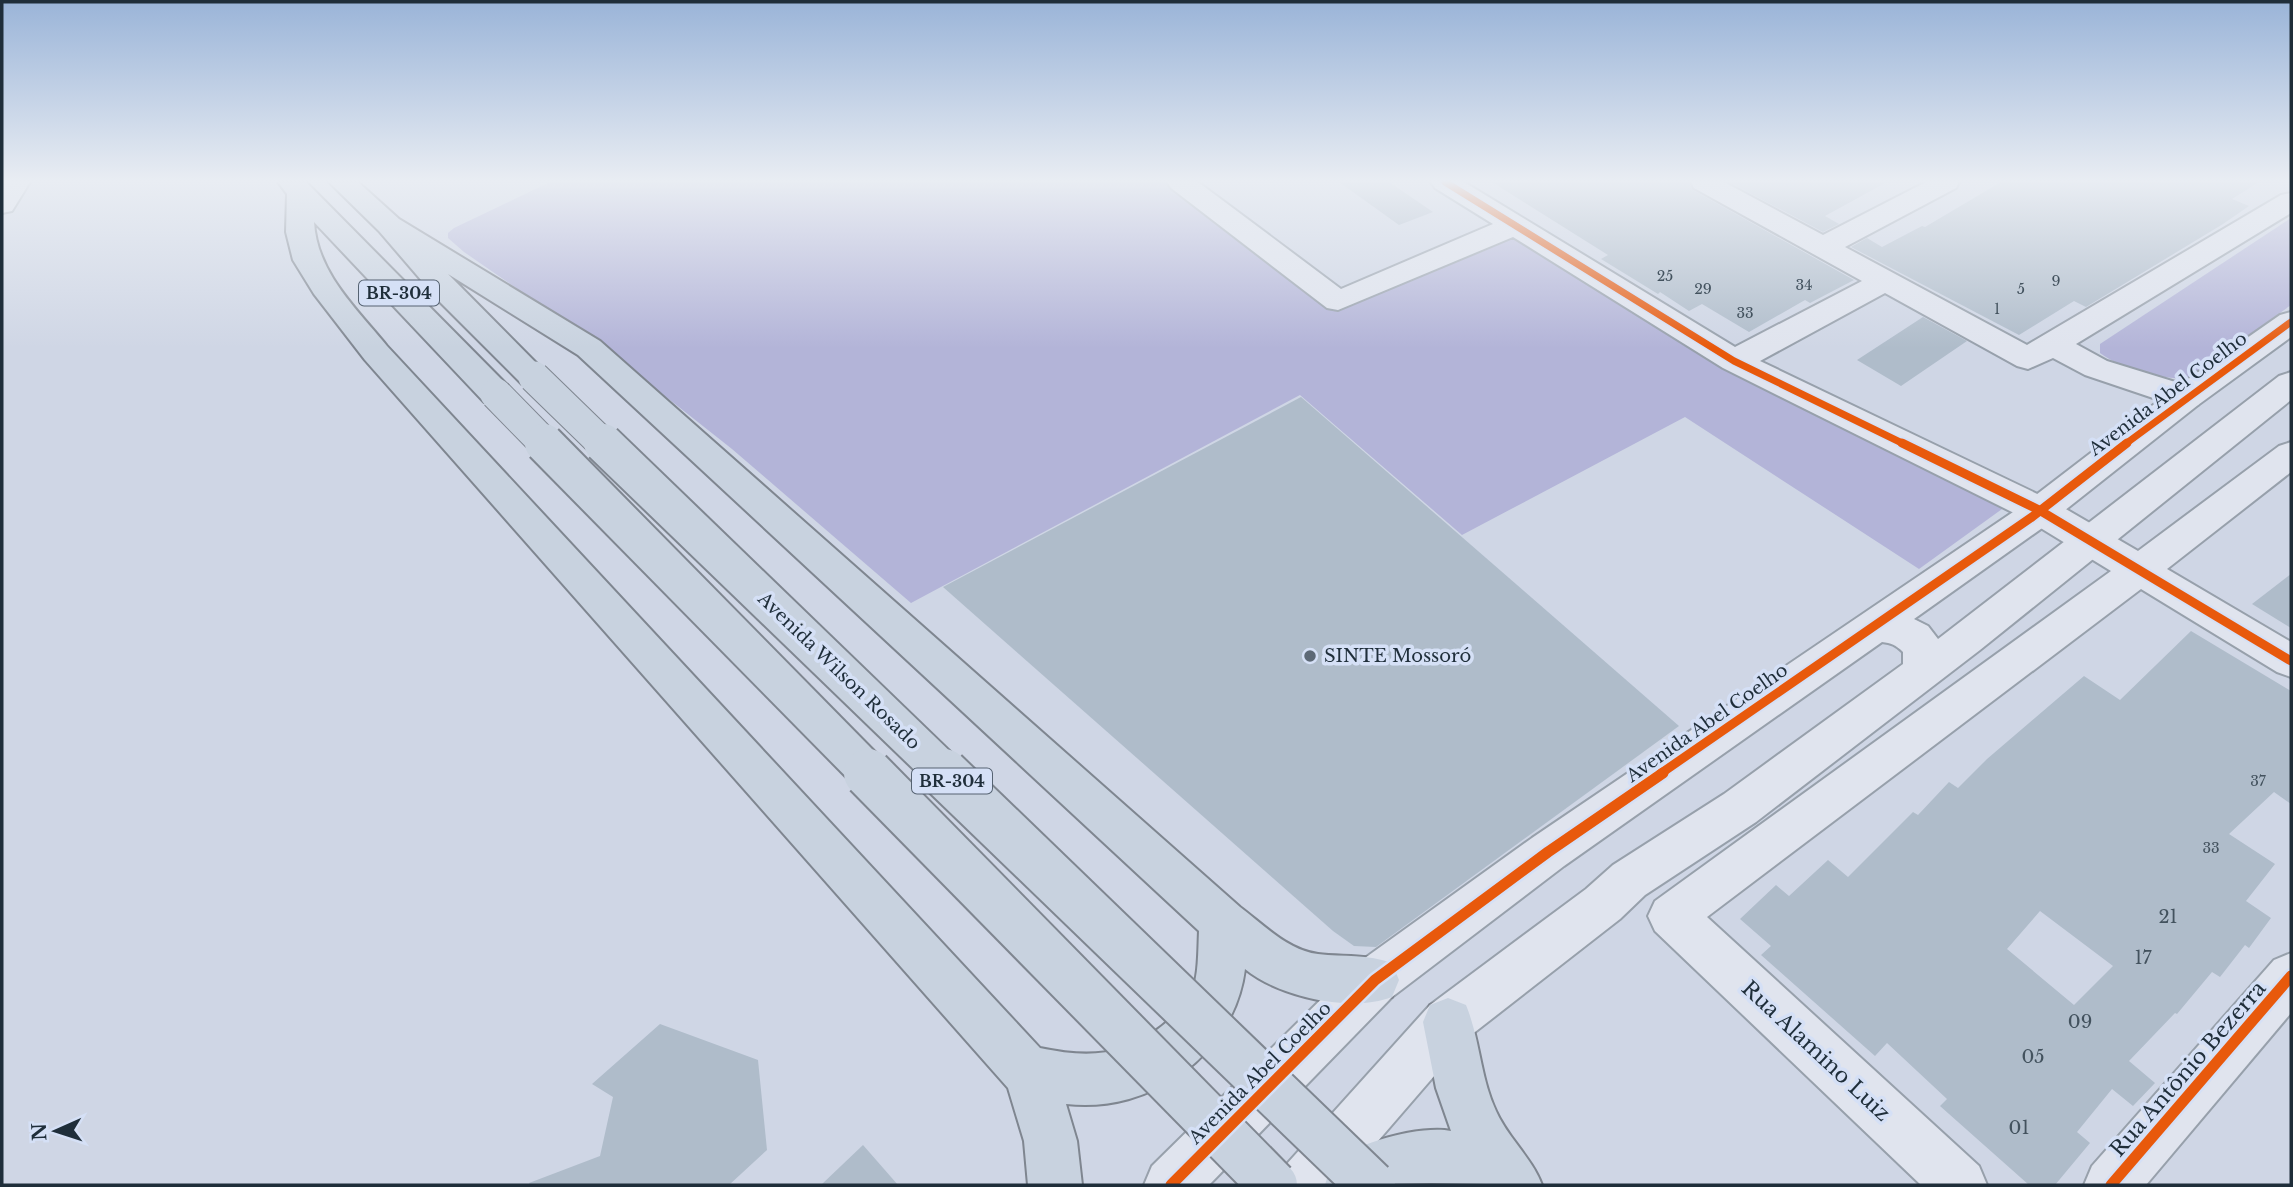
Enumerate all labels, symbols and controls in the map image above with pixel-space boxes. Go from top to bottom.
house number: 25 [1657,267,1673,285]
house number: 9 [2051,272,2061,290]
house number: 34 [1796,276,1812,294]
road number: BR-304 [359,280,439,306]
house number: 29 [1694,280,1712,298]
house number: 5 [2017,280,2025,298]
house number: 1 [1994,300,2000,318]
house number: 33 [1736,304,1754,322]
street label: Avenida Abel Coelho [2084,327,2251,461]
street label: Avenida Wilson Rosado [753,587,925,754]
place label: SINTE Mossoró [1324,645,1471,667]
marker: SINTE Mossoró [1302,648,1318,664]
street label: Avenida Abel Coelho [1621,659,1792,788]
road number: BR-304 [912,768,992,794]
house number: 37 [2250,772,2267,790]
house number: 33 [2202,839,2220,857]
house number: 21 [2158,906,2178,928]
house number: 17 [2134,947,2152,969]
street label: Rua Alamino Luiz [1736,975,1896,1127]
street label: Rua Antônio Bezerra [2105,975,2272,1162]
street label: Avenida Abel Coelho [1184,997,1336,1149]
house number: 09 [2068,1011,2092,1033]
house number: 05 [2021,1046,2045,1068]
north arrow [21,1096,91,1166]
house number: 01 [2009,1117,2029,1139]
text: N [28,1122,51,1141]

